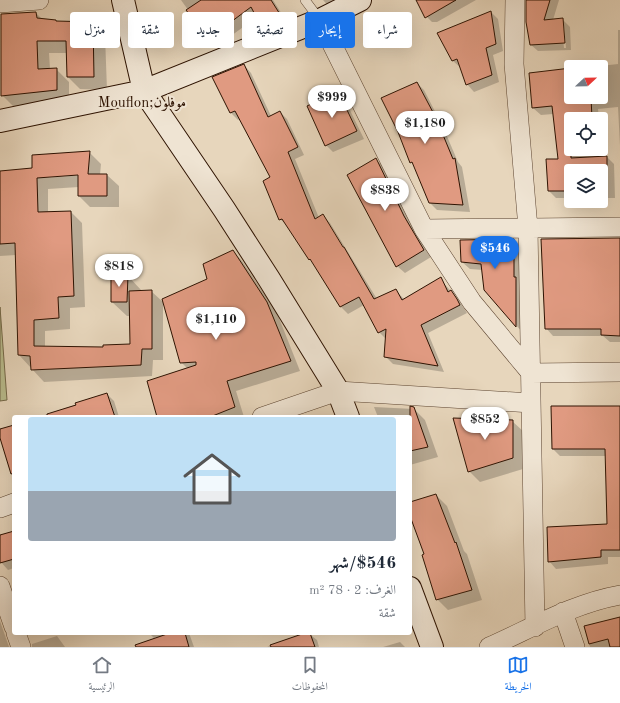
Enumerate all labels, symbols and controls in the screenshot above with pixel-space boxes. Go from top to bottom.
chip: منزل [70,12,120,48]
chip: شقة [128,12,174,48]
chip: جديد [182,12,234,48]
chip: تصفية [242,12,297,48]
chip: إيجار [305,12,355,48]
chip: شراء [363,12,412,48]
north arrow [564,60,608,104]
map controls [564,60,608,208]
pin: $999 [308,85,356,119]
text: $999 [317,91,347,104]
district label: Mouflon;موفلون [98,96,186,111]
pin: $1,180 [392,111,458,145]
button: locate [564,112,608,156]
text: $1,180 [404,117,446,130]
button: layers [564,164,608,208]
pin: $838 [361,178,409,212]
text: $838 [370,184,400,197]
pin: $546 [471,236,519,270]
text: $546 [480,242,510,255]
pin: $818 [95,254,143,288]
text: $818 [104,260,134,273]
pin: $1,110 [183,307,249,341]
text: $1,110 [195,313,237,326]
pin: $852 [461,407,509,441]
text: $852 [470,413,500,426]
icon: home [176,443,248,515]
text: $546/شهر [329,555,396,572]
text: الغرف: 2 · 78 m² [309,584,396,597]
text: شقة [379,607,396,620]
tab: الرئيسية [88,654,115,697]
tab: المحفوظات [292,654,328,697]
tab: الخريطة [505,654,532,697]

